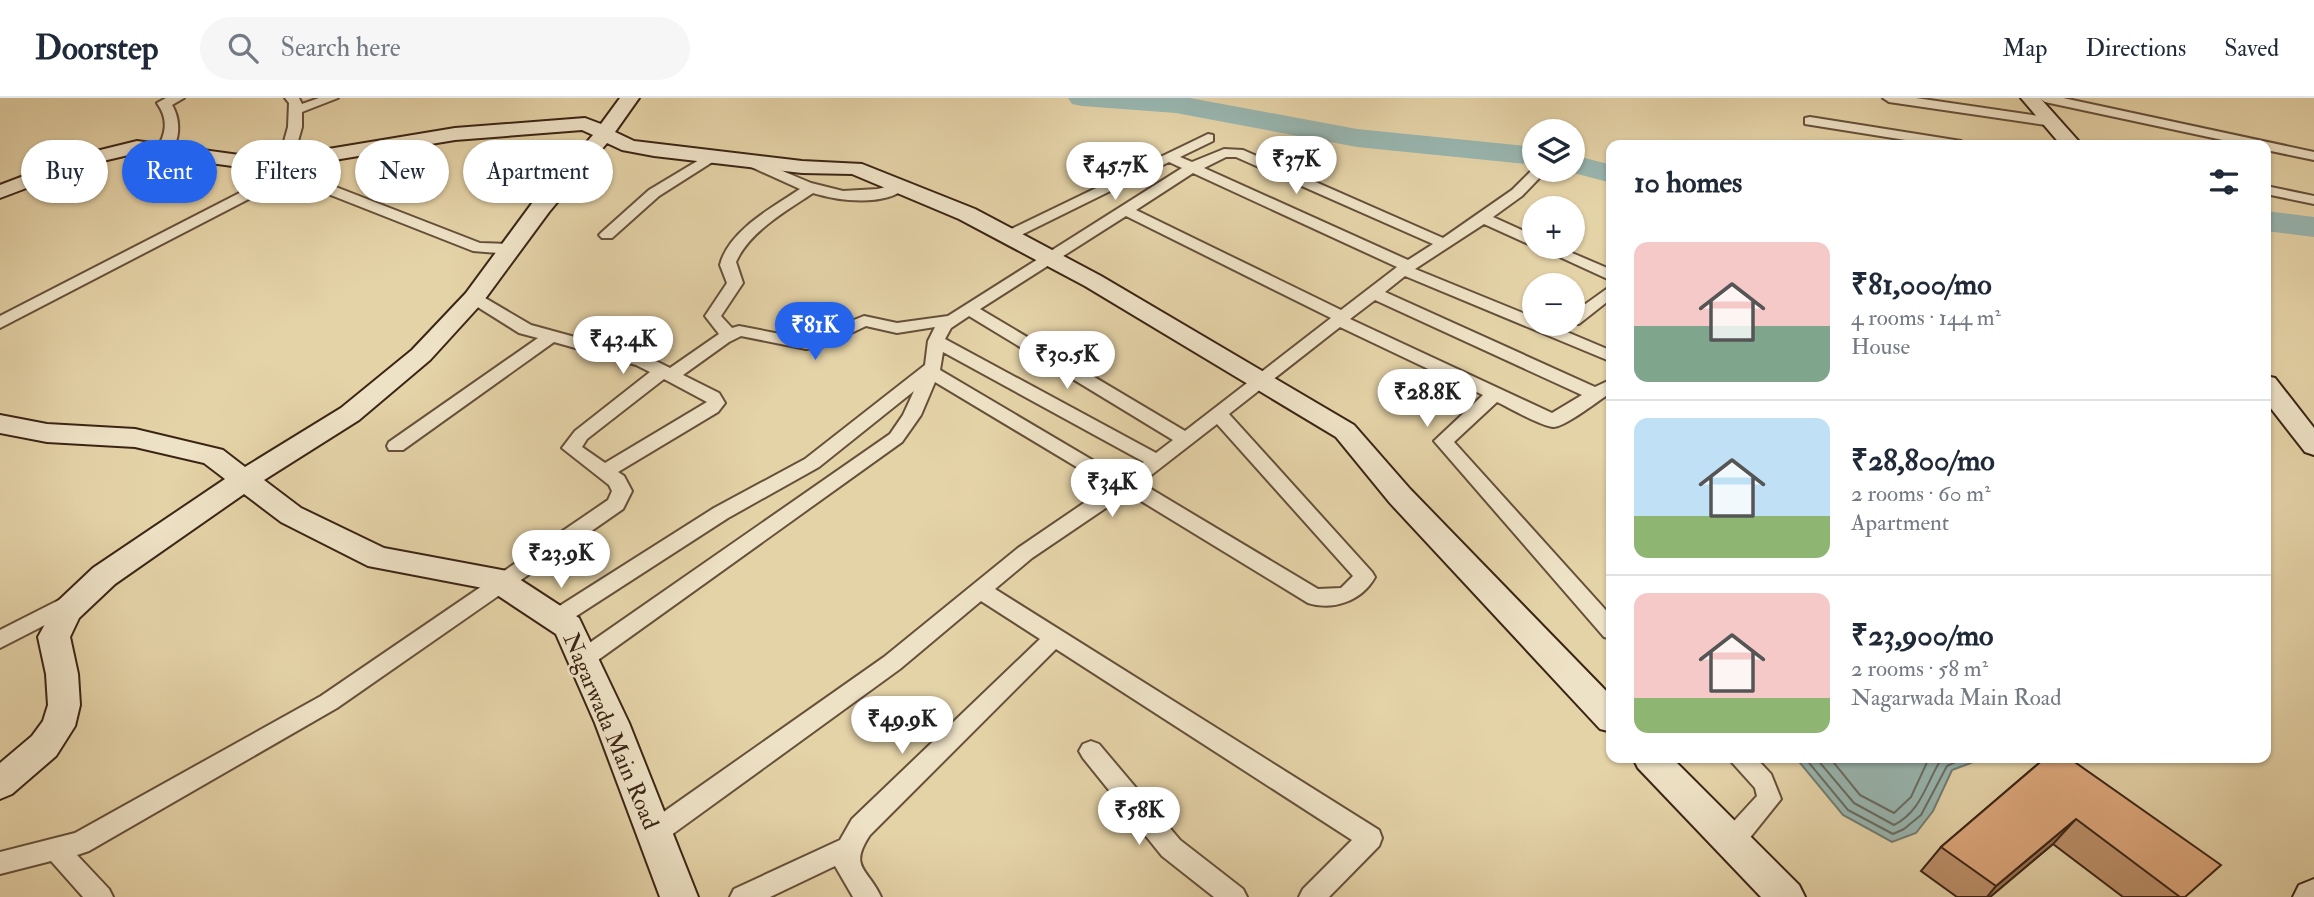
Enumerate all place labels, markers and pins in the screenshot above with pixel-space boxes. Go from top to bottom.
pin: ₹37K [1255,136,1337,196]
pin: ₹45.7K [1058,142,1172,202]
pin: ₹81K [774,302,856,362]
pin: ₹43.4K [566,316,680,376]
pin: ₹30.5K [1010,331,1124,391]
pin: ₹28.8K [1370,370,1484,429]
pin: ₹34K [1071,460,1153,519]
pin: ₹23.9K [504,531,618,590]
pin: ₹49.9K [845,696,959,756]
pin: ₹58K [1098,788,1180,847]

